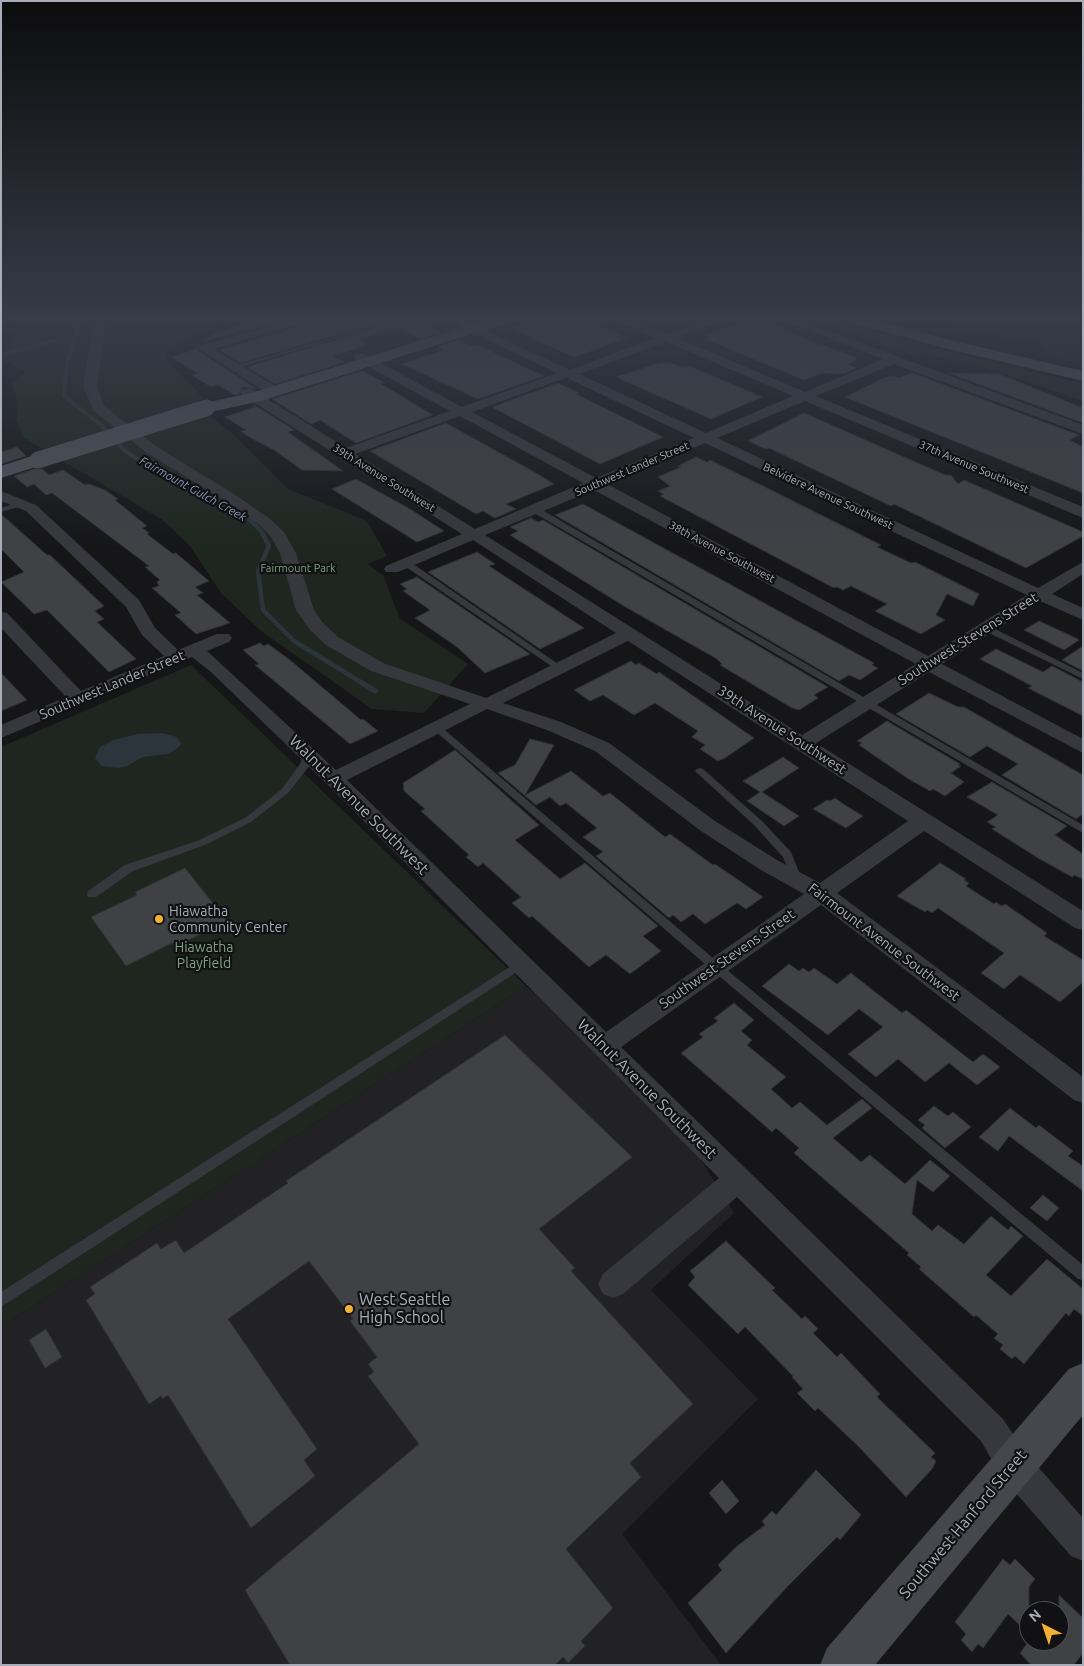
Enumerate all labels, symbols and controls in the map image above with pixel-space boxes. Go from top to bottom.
street label: 37th Avenue Southwest [917,438,1031,496]
street label: Southwest Lander Street [573,439,691,499]
street label: 39th Avenue Southwest [331,441,437,515]
water label: Fairmount Gulch Creek [137,454,249,524]
street label: Belvidere Avenue Southwest [761,460,895,532]
street label: 38th Avenue Southwest [667,519,777,585]
park label: Fairmount Park [260,561,336,575]
street label: Southwest Stevens Street [895,589,1041,689]
street label: Southwest Lander Street [37,647,187,723]
street label: 39th Avenue Southwest [715,682,849,778]
street label: Walnut Avenue Southwest [285,731,433,879]
street label: Fairmount Avenue Southwest [805,880,963,1004]
place label: Hiawatha Community Center [169,903,288,936]
street label: Southwest Stevens Street [656,906,798,1012]
marker: Hiawatha Community Center [153,913,165,925]
park label: Hiawatha Playfield [174,939,234,972]
street label: Walnut Avenue Southwest [573,1015,721,1163]
place label: West Seattle High School [359,1290,450,1328]
marker: West Seattle High School [343,1303,355,1315]
street label: Southwest Hanford Street [895,1446,1031,1602]
north arrow [1019,1601,1069,1651]
text: N [1026,1606,1044,1625]

